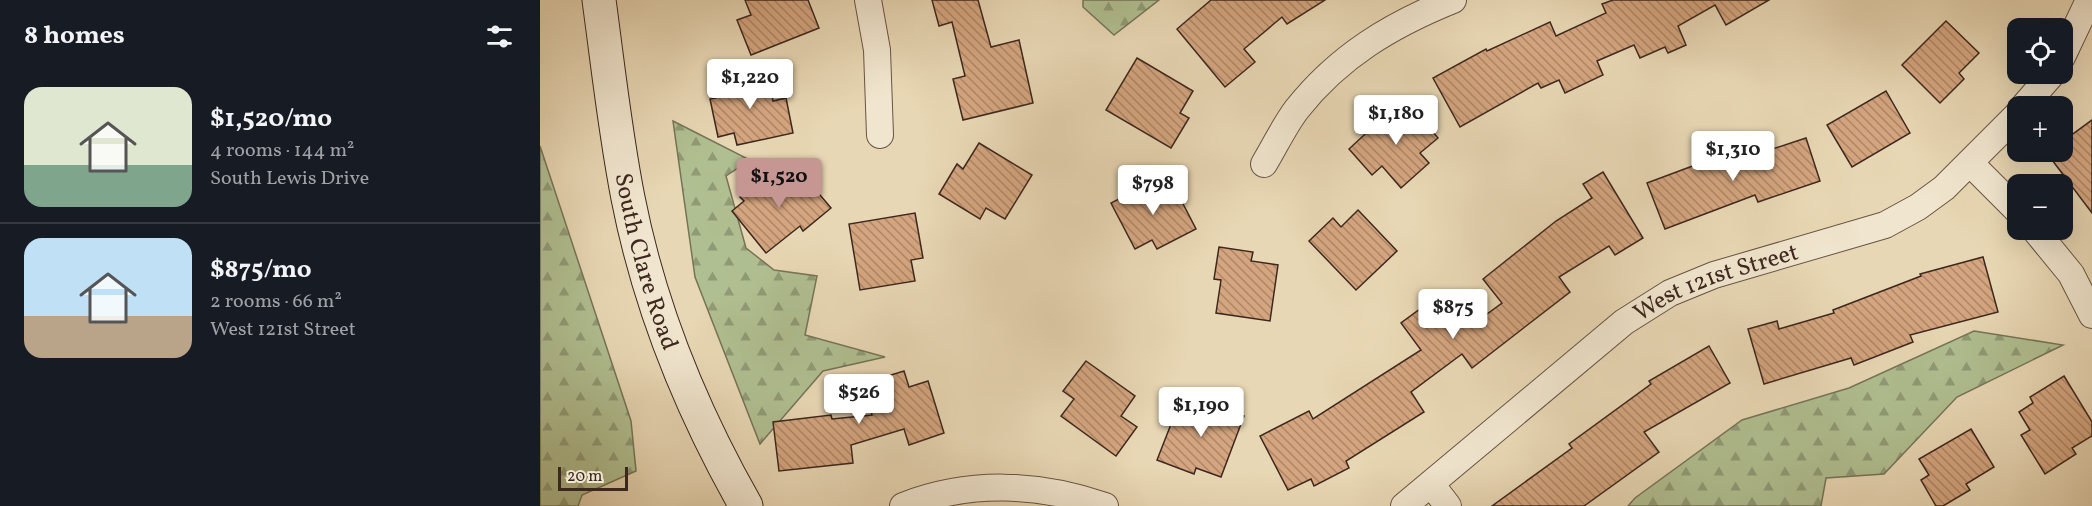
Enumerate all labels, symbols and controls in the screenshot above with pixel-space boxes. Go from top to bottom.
text: 8 homes [24,18,125,54]
map controls [2007,18,2073,240]
button: locate [2007,18,2073,84]
icon: filters [483,20,516,53]
pin: $1,220 [701,59,799,110]
text: $1,220 [721,64,779,92]
pin: $1,180 [1347,95,1445,146]
button: + [2007,96,2073,162]
text: $1,180 [1368,100,1424,128]
text: $1,520/mo [210,101,332,137]
icon: home [72,111,144,183]
pin: $1,310 [1684,131,1782,182]
text: $1,310 [1705,136,1761,164]
text: 4 rooms · 144 m² [210,137,355,165]
pin: $1,520 [730,158,828,209]
text: $1,520 [750,163,808,191]
text: South Lewis Drive [210,165,369,193]
pin: $798 [1117,165,1189,216]
street label: South Clare Road [605,170,686,355]
text: $798 [1132,170,1174,198]
button: − [2007,174,2073,240]
street label: West 121st Street [1628,236,1803,331]
text: $875/mo [210,252,312,288]
icon: home [72,262,144,334]
text: 2 rooms · 66 m² [210,288,342,316]
pin: $875 [1417,289,1489,340]
text: $875 [1432,294,1474,322]
text: West 121st Street [210,316,356,344]
pin: $526 [823,374,895,425]
text: $526 [838,379,880,407]
pin: $1,190 [1152,387,1250,438]
text: $1,190 [1173,392,1229,420]
scale bar [558,464,628,492]
text: 20 m [567,466,602,488]

